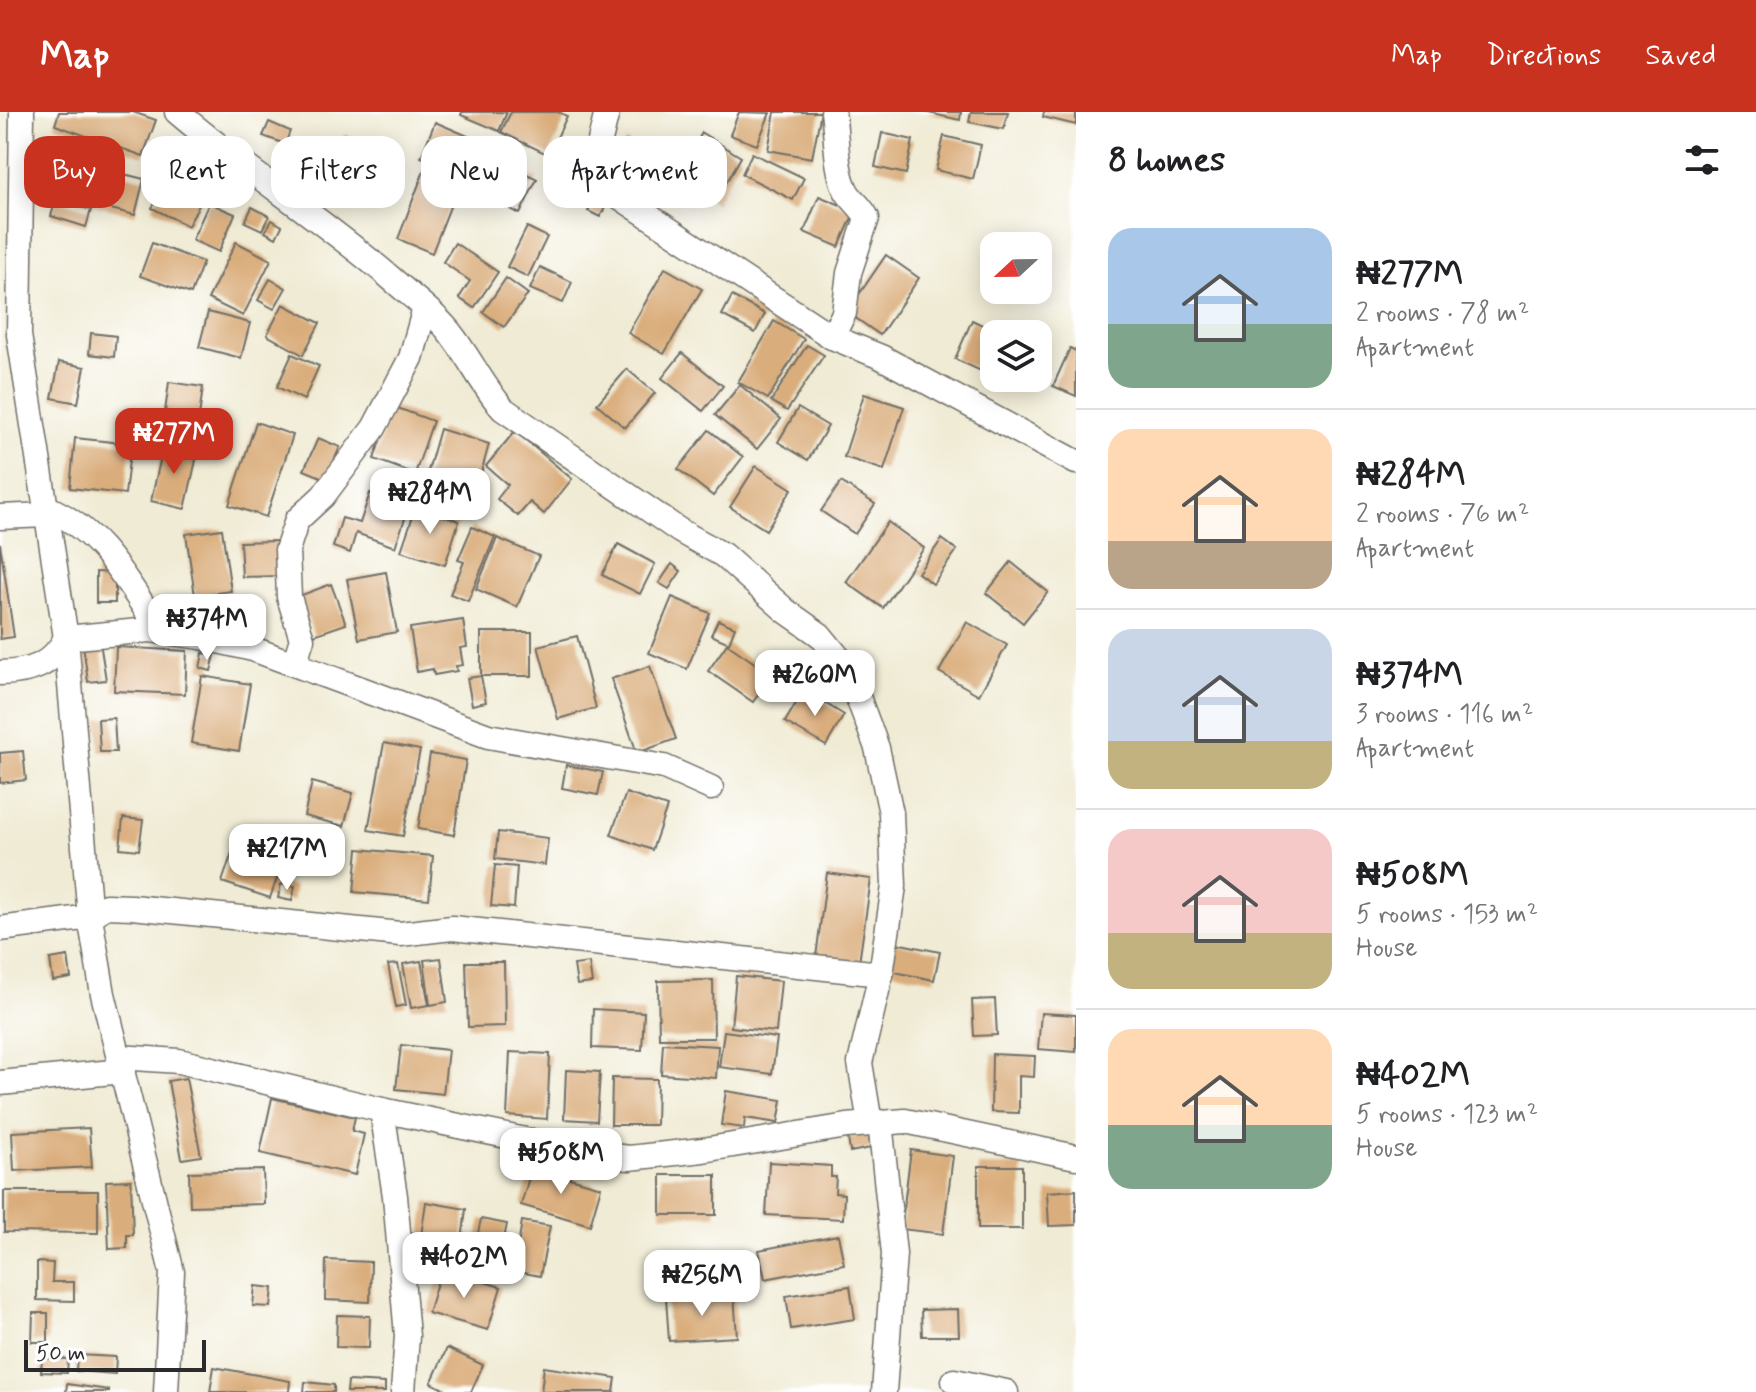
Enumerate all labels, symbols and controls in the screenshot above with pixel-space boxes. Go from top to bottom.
text: Map [40,32,110,81]
text: Map [1391,38,1442,75]
text: Directions [1486,38,1601,75]
text: Saved [1645,38,1716,75]
chip: Buy [24,136,125,208]
chip: Rent [141,136,255,208]
chip: Filters [271,136,405,208]
chip: New [421,136,527,208]
chip: Apartment [543,136,727,208]
text: 8 homes [1108,138,1225,183]
icon: filters [1680,138,1724,182]
north arrow [980,232,1052,304]
map controls [980,232,1052,392]
text: ₦277M [1356,252,1463,297]
icon: home [1172,260,1268,356]
text: 2 rooms · 78 m² [1356,297,1529,331]
button: layers [980,320,1052,392]
text: Apartment [1356,331,1474,365]
pin: ₦277M [118,408,230,476]
text: ₦277M [133,417,215,451]
text: ₦284M [1356,453,1466,498]
icon: home [1172,461,1268,557]
pin: ₦284M [374,468,486,536]
text: ₦284M [388,477,472,511]
text: 2 rooms · 76 m² [1356,498,1529,532]
text: Apartment [1356,532,1474,566]
pin: ₦374M [151,594,263,662]
text: ₦374M [166,603,248,637]
pin: ₦260M [759,650,871,718]
text: ₦374M [1356,653,1463,698]
text: ₦260M [773,659,857,693]
icon: home [1172,661,1268,757]
text: 3 rooms · 116 m² [1356,698,1533,732]
text: Apartment [1356,732,1474,766]
pin: ₦217M [231,824,343,892]
text: ₦217M [247,833,327,867]
text: ₦508M [1356,853,1469,898]
icon: home [1172,861,1268,957]
text: 5 rooms · 153 m² [1356,898,1538,932]
text: House [1356,932,1417,966]
text: ₦402M [1356,1053,1470,1098]
icon: home [1172,1061,1268,1157]
text: 5 rooms · 123 m² [1356,1098,1538,1132]
pin: ₦508M [505,1128,617,1196]
text: House [1356,1132,1417,1166]
text: ₦508M [518,1137,604,1171]
pin: ₦402M [408,1232,520,1300]
text: ₦402M [420,1241,508,1275]
pin: ₦256M [646,1250,758,1318]
text: ₦256M [662,1259,742,1293]
scale bar [24,1336,206,1372]
text: 50 m [36,1340,85,1368]

